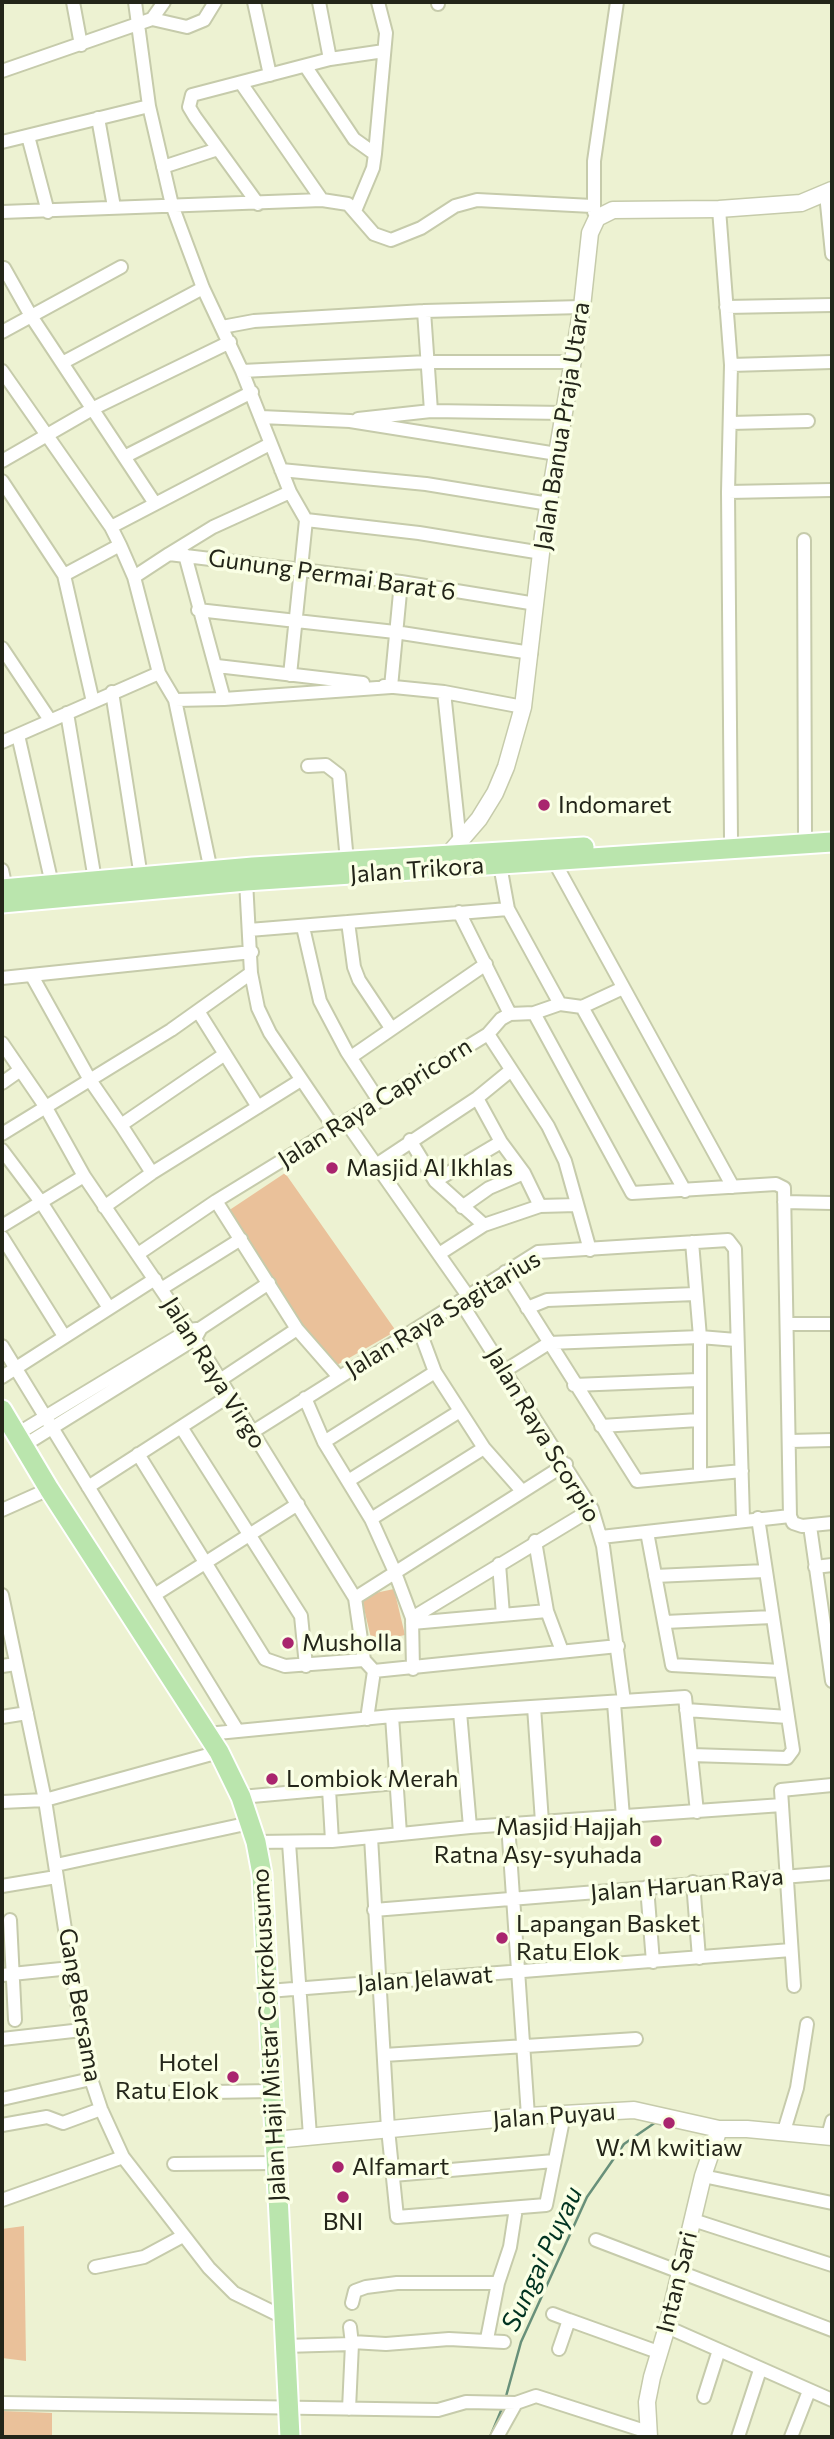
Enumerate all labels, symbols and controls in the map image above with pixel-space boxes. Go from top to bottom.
street label: Jalan Banua Praja Utara [528,300,596,552]
street label: Gunung Permai Barat 6 [206,543,458,607]
place label: Indomaret [558,791,672,819]
marker: Indomaret [536,797,552,813]
street label: Jalan Trikora [349,851,485,889]
street label: Jalan Raya Capricorn [273,1032,477,1174]
place label: Masjid Al Ikhlas [346,1154,513,1182]
marker: Masjid Al Ikhlas [324,1160,340,1176]
street label: Jalan Raya Sagitarius [340,1244,546,1384]
street label: Jalan Raya Virgo [156,1292,272,1454]
street label: Jalan Raya Scorpio [479,1342,607,1528]
place label: Musholla [302,1629,402,1657]
marker: Musholla [280,1635,296,1651]
place label: Lombiok Merah [286,1765,459,1793]
marker: Lombiok Merah [264,1771,280,1787]
place label: Masjid Hajjah Ratna Asy-syuhada [434,1813,642,1869]
marker: Masjid Hajjah Ratna Asy-syuhada [648,1833,664,1849]
street label: Jalan Haruan Raya [589,1862,785,1908]
street label: Jalan Haji Mistar Cokrokusumo [246,1868,292,2202]
place label: Lapangan Basket Ratu Elok [516,1910,700,1966]
street label: Gang Bersama [52,1926,108,2084]
marker: Lapangan Basket Ratu Elok [494,1930,510,1946]
street label: Jalan Jelawat [356,1960,494,1998]
place label: Hotel Ratu Elok [115,2049,219,2105]
marker: Hotel Ratu Elok [225,2069,241,2085]
street label: Jalan Puyau [492,2097,616,2135]
marker: W. M kwitiaw [661,2115,677,2131]
place label: W. M kwitiaw [596,2134,742,2162]
place label: Alfamart [352,2153,449,2181]
marker: Alfamart [330,2159,346,2175]
water label: Sungai Puyau [495,2182,589,2336]
marker: BNI [335,2189,351,2205]
place label: BNI [323,2208,363,2236]
street label: Intan Sari [650,2228,704,2336]

